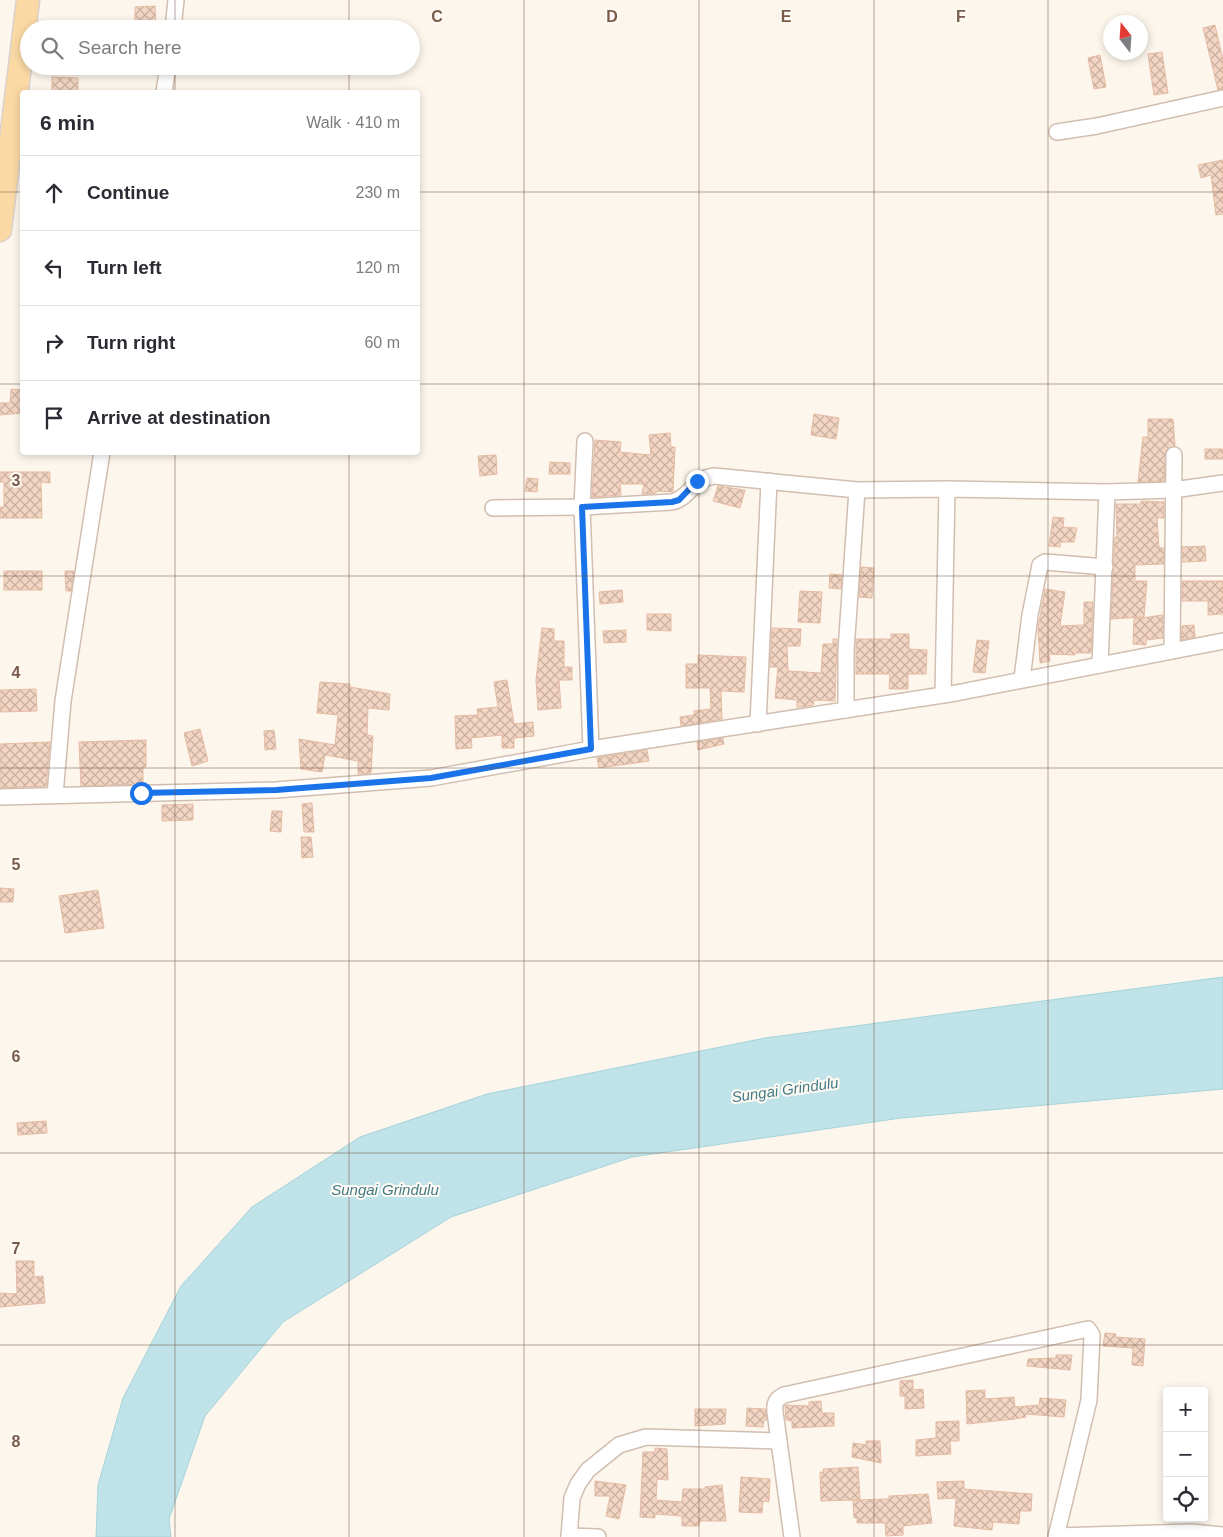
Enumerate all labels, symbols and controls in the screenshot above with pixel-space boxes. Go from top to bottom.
text: C [431,8,443,25]
text: D [606,8,618,25]
text: E [781,8,792,25]
text: F [956,8,966,25]
north arrow [1103,15,1148,60]
search box [20,20,420,75]
icon: search [38,34,66,62]
text: Search here [78,37,182,58]
text: 6 min [40,111,95,134]
text: Walk · 410 m [306,114,400,131]
icon: ahead [40,179,68,207]
text: Continue [87,182,169,203]
text: 230 m [356,184,400,201]
icon: left [40,254,68,282]
text: Turn left [87,257,162,278]
text: 120 m [356,259,400,276]
icon: right [40,329,68,357]
text: Turn right [87,332,175,353]
text: 60 m [364,334,400,351]
icon: arrive [40,404,68,432]
text: Arrive at destination [87,407,271,428]
route end [686,470,709,493]
text: 3 [12,472,21,489]
text: 4 [12,664,21,681]
route start [130,782,153,805]
text: 5 [12,856,21,873]
text: 6 [12,1048,21,1065]
water label: Sungai Grindulu [730,1074,840,1105]
water label: Sungai Grindulu [331,1181,439,1198]
text: 7 [12,1240,21,1257]
map controls [1163,1387,1208,1522]
button: + [1163,1387,1208,1432]
button: − [1163,1432,1208,1477]
text: 8 [12,1433,21,1450]
button: locate [1163,1477,1208,1522]

